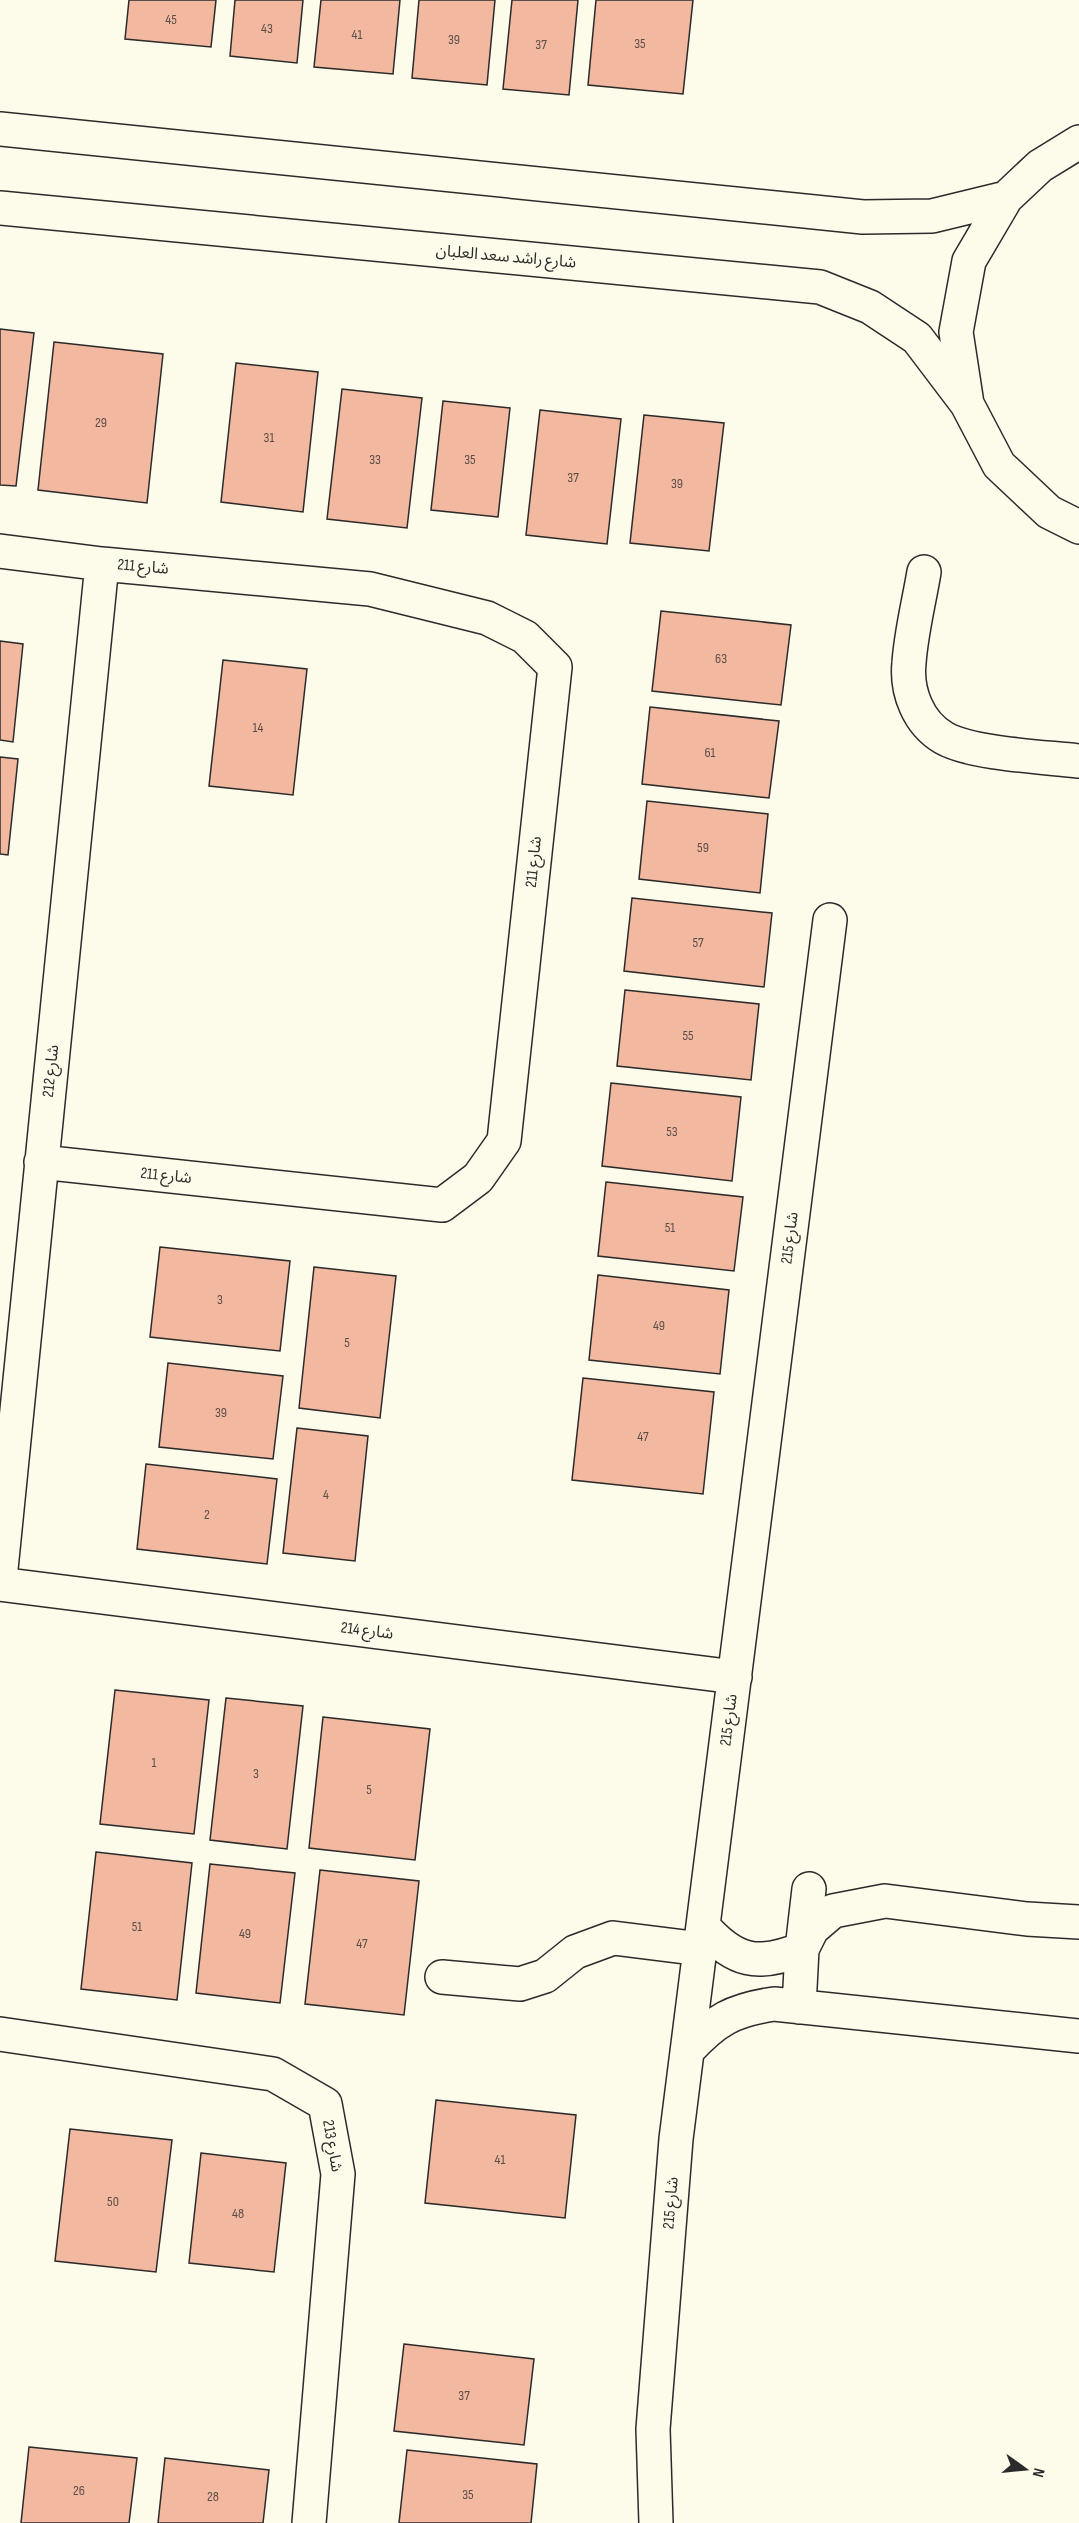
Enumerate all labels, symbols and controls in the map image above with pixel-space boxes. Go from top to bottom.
house number: 45 [165,11,177,28]
house number: 43 [261,20,273,37]
house number: 41 [352,26,362,43]
house number: 39 [448,31,460,48]
house number: 35 [634,35,646,52]
house number: 37 [535,36,547,53]
street label: شارع راشد سعد العلبان [435,241,577,275]
house number: 29 [95,414,107,431]
house number: 31 [264,429,274,446]
house number: 33 [369,451,381,468]
house number: 35 [464,451,476,468]
house number: 37 [567,469,579,486]
house number: 39 [671,475,683,492]
street label: شارع 211 [116,555,170,581]
house number: 63 [715,650,727,667]
house number: 14 [253,719,264,736]
house number: 61 [704,744,716,761]
street label: شارع 211 [522,835,548,889]
house number: 59 [697,839,709,856]
house number: 57 [692,934,704,951]
house number: 55 [682,1027,694,1044]
street label: شارع 212 [39,1044,65,1098]
house number: 53 [666,1123,678,1140]
street label: شارع 211 [139,1164,193,1190]
street label: شارع 215 [777,1211,805,1265]
house number: 51 [665,1219,675,1236]
house number: 3 [217,1291,223,1308]
house number: 49 [653,1317,665,1334]
house number: 5 [344,1334,350,1351]
house number: 39 [215,1404,227,1421]
house number: 47 [637,1428,649,1445]
house number: 4 [323,1486,329,1503]
house number: 2 [204,1506,210,1523]
street label: شارع 214 [339,1618,394,1646]
street label: شارع 215 [716,1693,744,1747]
house number: 1 [152,1754,157,1771]
house number: 3 [253,1765,259,1782]
house number: 5 [366,1781,372,1798]
house number: 51 [132,1918,142,1935]
house number: 49 [239,1925,251,1942]
house number: 47 [356,1935,368,1952]
street label: شارع 213 [316,2118,346,2174]
house number: 41 [495,2151,505,2168]
street label: شارع 215 [659,2176,685,2230]
house number: 50 [107,2193,119,2210]
house number: 48 [232,2205,244,2222]
house number: 37 [458,2387,470,2404]
north arrow [995,2439,1055,2499]
text: N [1028,2466,1048,2479]
house number: 26 [73,2482,85,2499]
house number: 35 [462,2486,474,2503]
house number: 28 [207,2488,219,2505]

